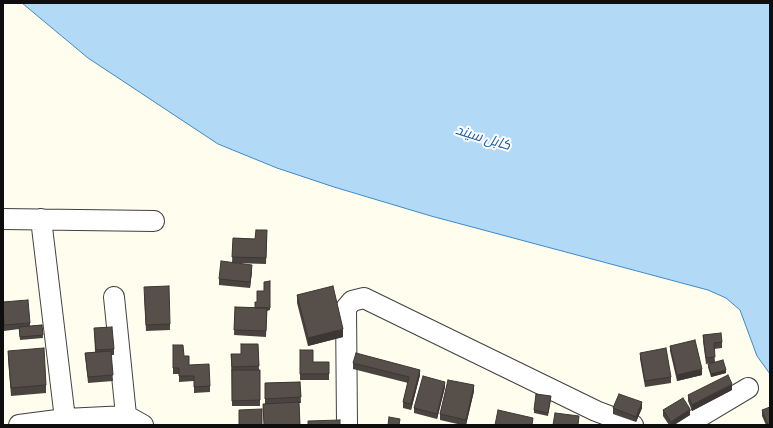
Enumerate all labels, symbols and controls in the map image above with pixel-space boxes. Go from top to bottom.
water label: کابل سيند [453,122,513,154]

